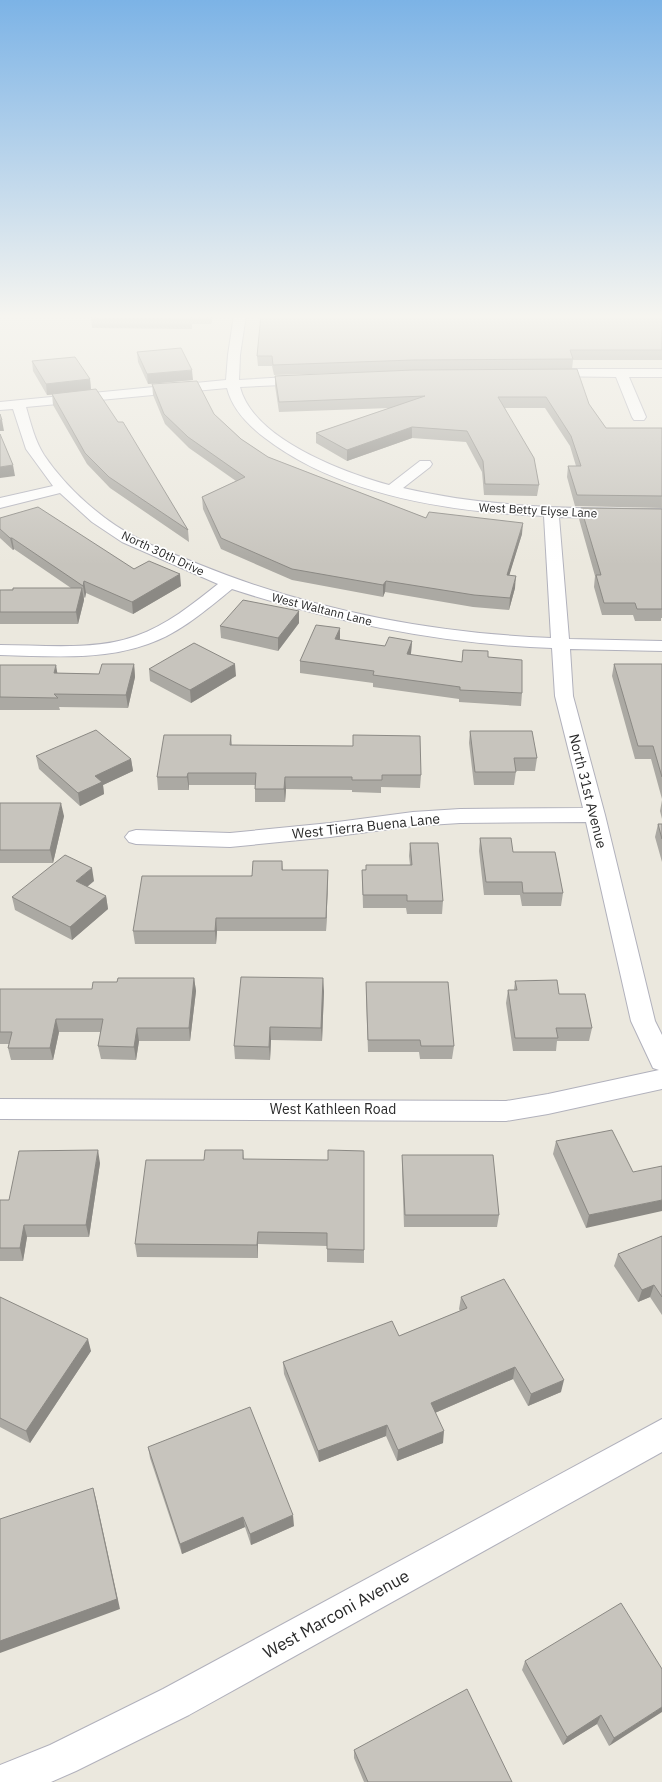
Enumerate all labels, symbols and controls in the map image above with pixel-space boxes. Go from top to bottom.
street label: West Betty Elyse Lane [478,499,598,521]
street label: North 30th Drive [119,527,207,579]
street label: West Waltann Lane [270,589,374,629]
street label: North 31st Avenue [565,732,611,851]
street label: West Tierra Buena Lane [291,809,441,843]
street label: West Kathleen Road [270,1100,396,1118]
street label: West Marconi Avenue [259,1565,413,1663]

